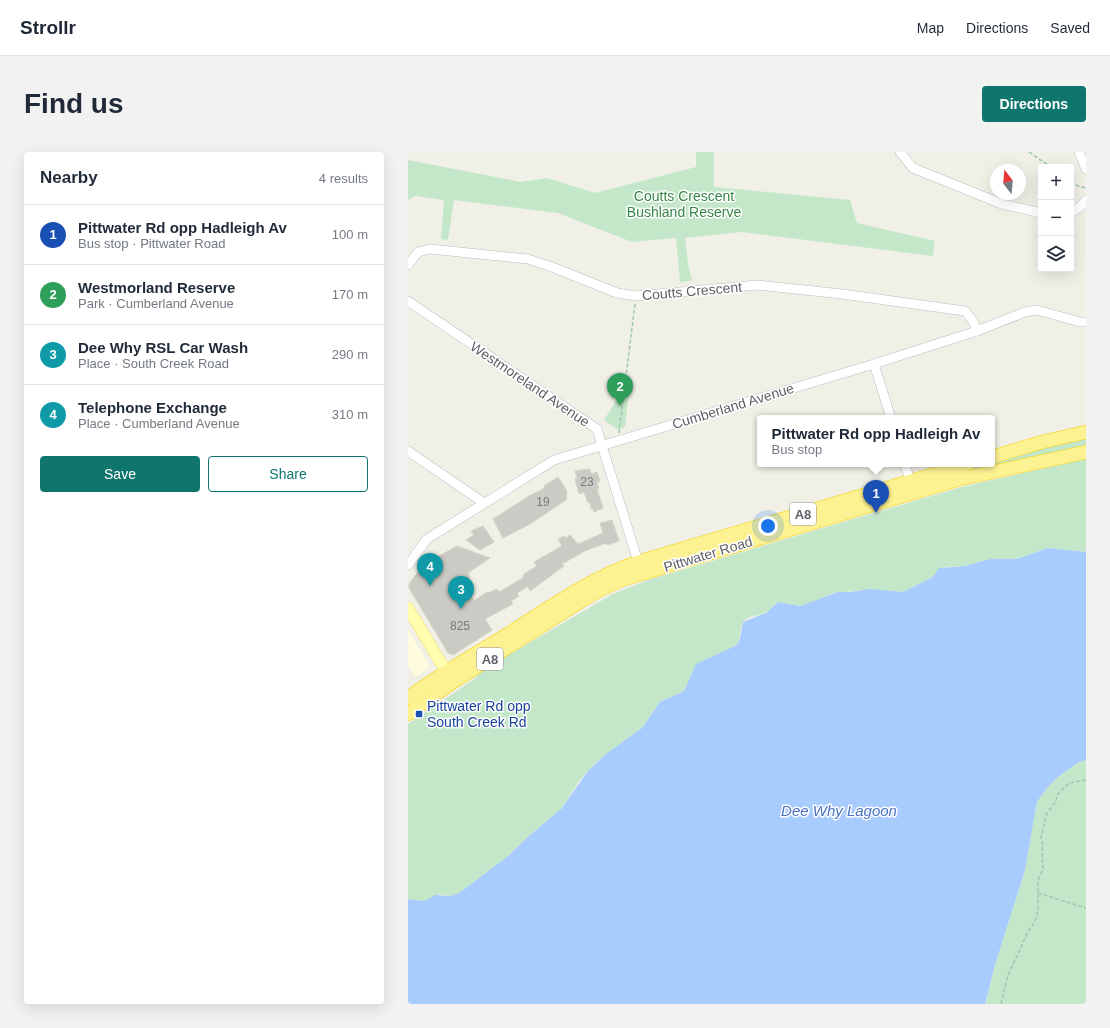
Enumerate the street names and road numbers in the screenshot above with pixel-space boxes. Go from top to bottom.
street label: Coutts Crescent [641,279,743,303]
street label: Westmoreland Avenue [467,338,593,430]
street label: Cumberland Avenue [670,380,796,432]
road number: A8 [790,503,816,525]
street label: Pittwater Road [662,533,754,575]
road number: A8 [477,648,503,670]

